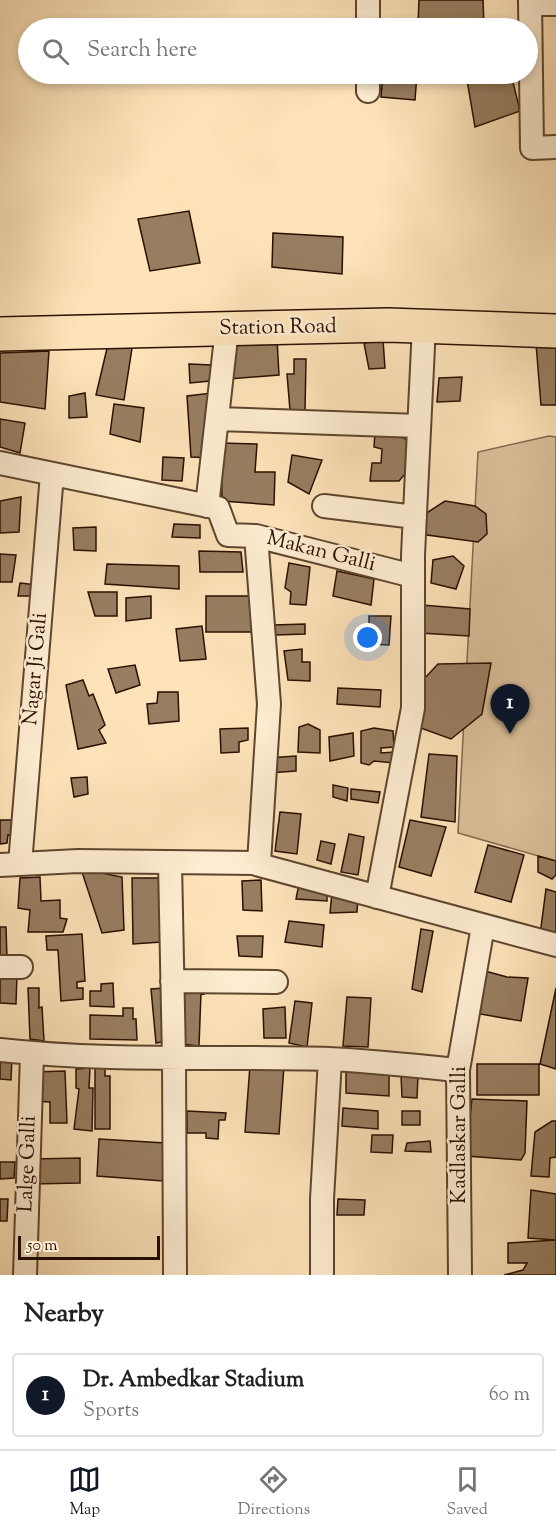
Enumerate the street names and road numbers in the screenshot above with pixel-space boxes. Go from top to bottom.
street label: Station Road [219,312,337,344]
street label: Makan Galli [263,524,379,580]
street label: Nagar Ji Gali [16,611,56,727]
street label: Kadlaskar Galli [445,1066,475,1204]
street label: Lalge Galli [11,1115,45,1213]

